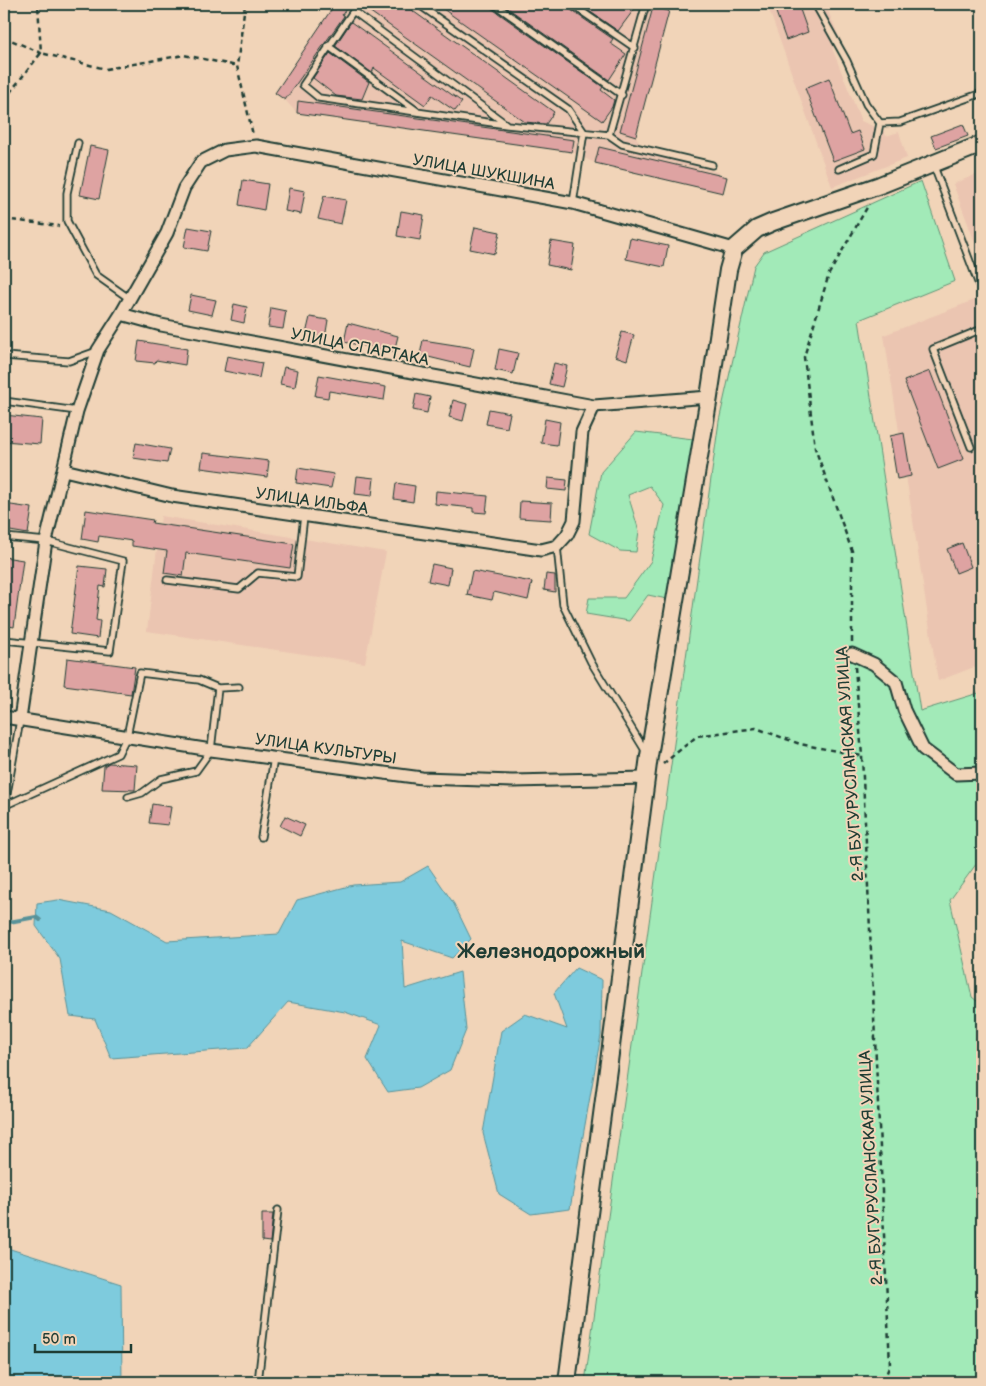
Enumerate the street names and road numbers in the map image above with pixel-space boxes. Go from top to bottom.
street label: УЛИЦА ШУКШИНА [411,151,557,194]
street label: УЛИЦА СПАРТАКА [289,325,431,370]
street label: УЛИЦА ИЛЬФА [254,484,370,519]
street label: 2-Я БУГУРУСЛАНСКАЯ УЛИЦА [833,646,868,882]
street label: УЛИЦА КУЛЬТУРЫ [254,730,398,769]
street label: 2-Я БУГУРУСЛАНСКАЯ УЛИЦА [856,1050,887,1286]

